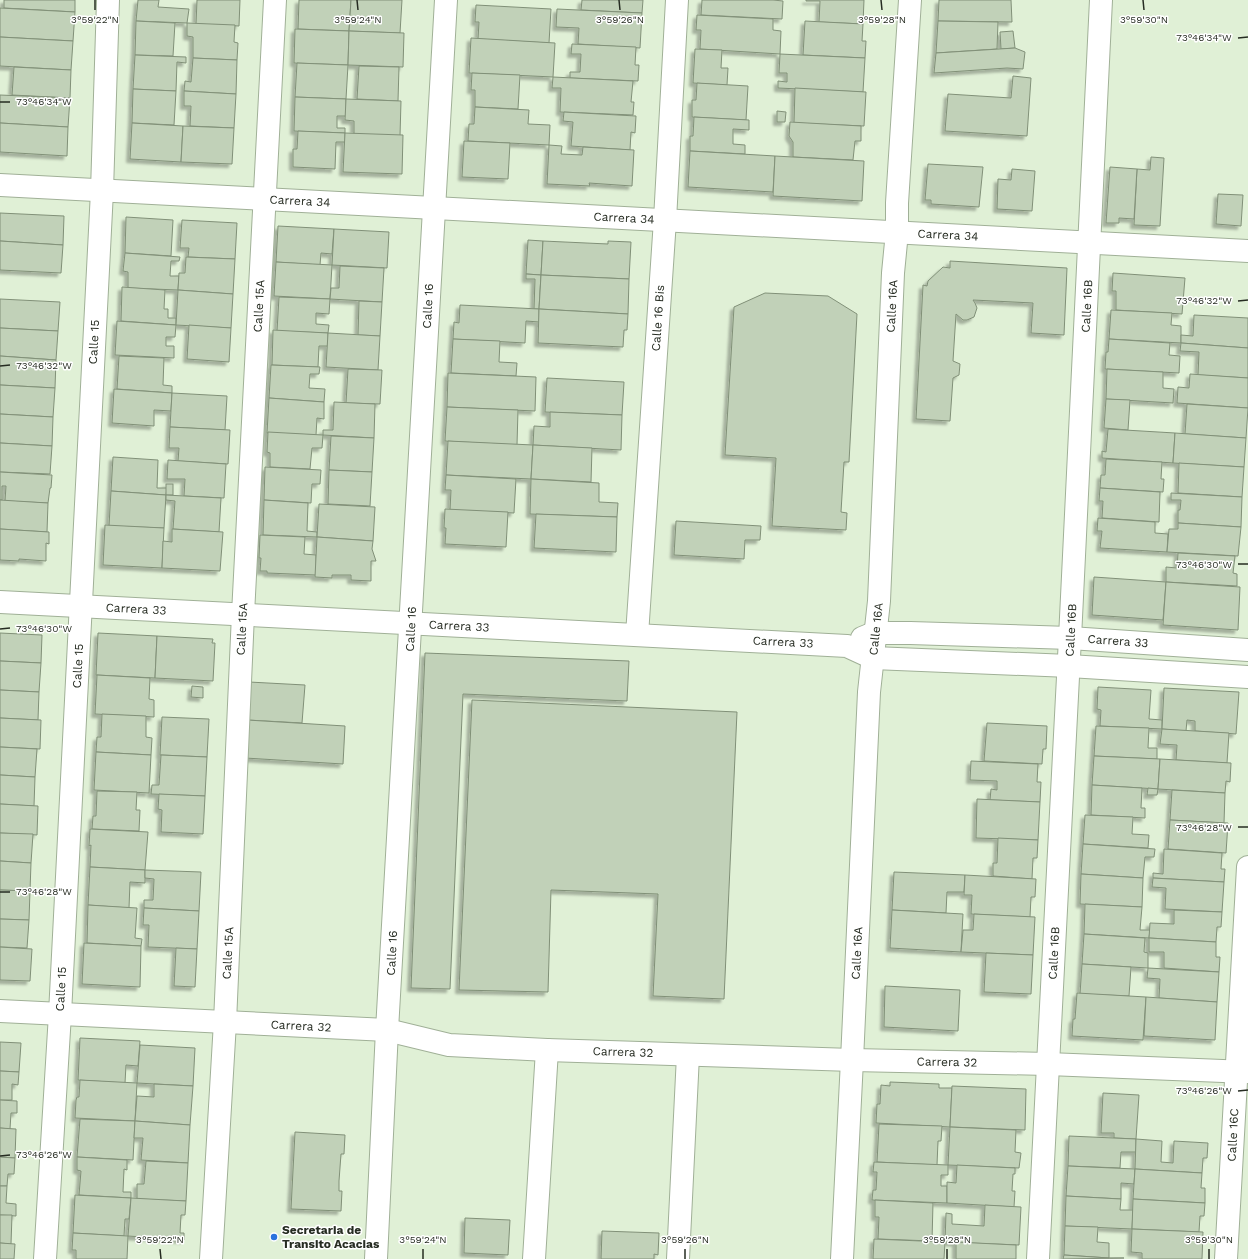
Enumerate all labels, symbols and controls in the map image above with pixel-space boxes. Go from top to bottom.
text: 3°59'22"N [71,14,119,25]
text: 3°59'24"N [334,14,382,25]
text: 3°59'26"N [596,14,644,25]
text: 3°59'28"N [858,14,906,25]
text: 3°59'30"N [1120,14,1168,25]
text: 73°46'34"W [1176,32,1232,43]
text: 73°46'34"W [16,96,72,107]
street label: Carrera 34 [269,192,331,210]
street label: Carrera 34 [593,209,655,227]
street label: Carrera 34 [917,226,979,244]
street label: Calle 15A [251,279,267,333]
street label: Calle 16A [884,279,900,333]
street label: Calle 16B [1079,279,1095,333]
street label: Calle 16 [420,283,436,329]
street label: Calle 16 Bis [649,284,667,352]
text: 73°46'32"W [1176,295,1232,306]
street label: Calle 15 [86,319,102,365]
text: 73°46'32"W [16,360,72,371]
text: 73°46'30"W [1176,559,1232,570]
street label: Carrera 33 [105,600,167,618]
street label: Calle 15A [234,602,250,656]
street label: Calle 16A [866,602,886,656]
street label: Calle 16B [1063,603,1079,657]
street label: Calle 16 [403,606,419,652]
street label: Carrera 33 [428,617,490,635]
text: 73°46'30"W [16,623,72,634]
street label: Carrera 33 [1087,632,1149,650]
street label: Carrera 33 [752,633,814,651]
street label: Calle 15 [70,643,86,689]
text: 73°46'28"W [1176,822,1232,833]
text: 73°46'28"W [16,886,72,897]
street label: Calle 15A [220,926,236,980]
street label: Calle 16A [849,926,865,980]
street label: Calle 16B [1046,926,1062,980]
street label: Calle 16 [384,930,400,976]
street label: Calle 15 [53,966,69,1012]
street label: Carrera 32 [270,1017,332,1035]
street label: Carrera 32 [592,1044,654,1060]
street label: Carrera 32 [916,1054,978,1070]
text: 73°46'26"W [1176,1085,1232,1096]
street label: Calle 16C [1225,1108,1241,1162]
text: 73°46'26"W [16,1149,72,1160]
place label: Secretaria de Transito Acacias [282,1223,380,1251]
marker: Secretaria de Transito Acacias [269,1232,279,1242]
text: 3°59'22"N [136,1234,184,1245]
text: 3°59'24"N [399,1234,447,1245]
text: 3°59'26"N [661,1234,709,1245]
text: 3°59'28"N [923,1234,971,1245]
text: 3°59'30"N [1185,1234,1233,1245]

